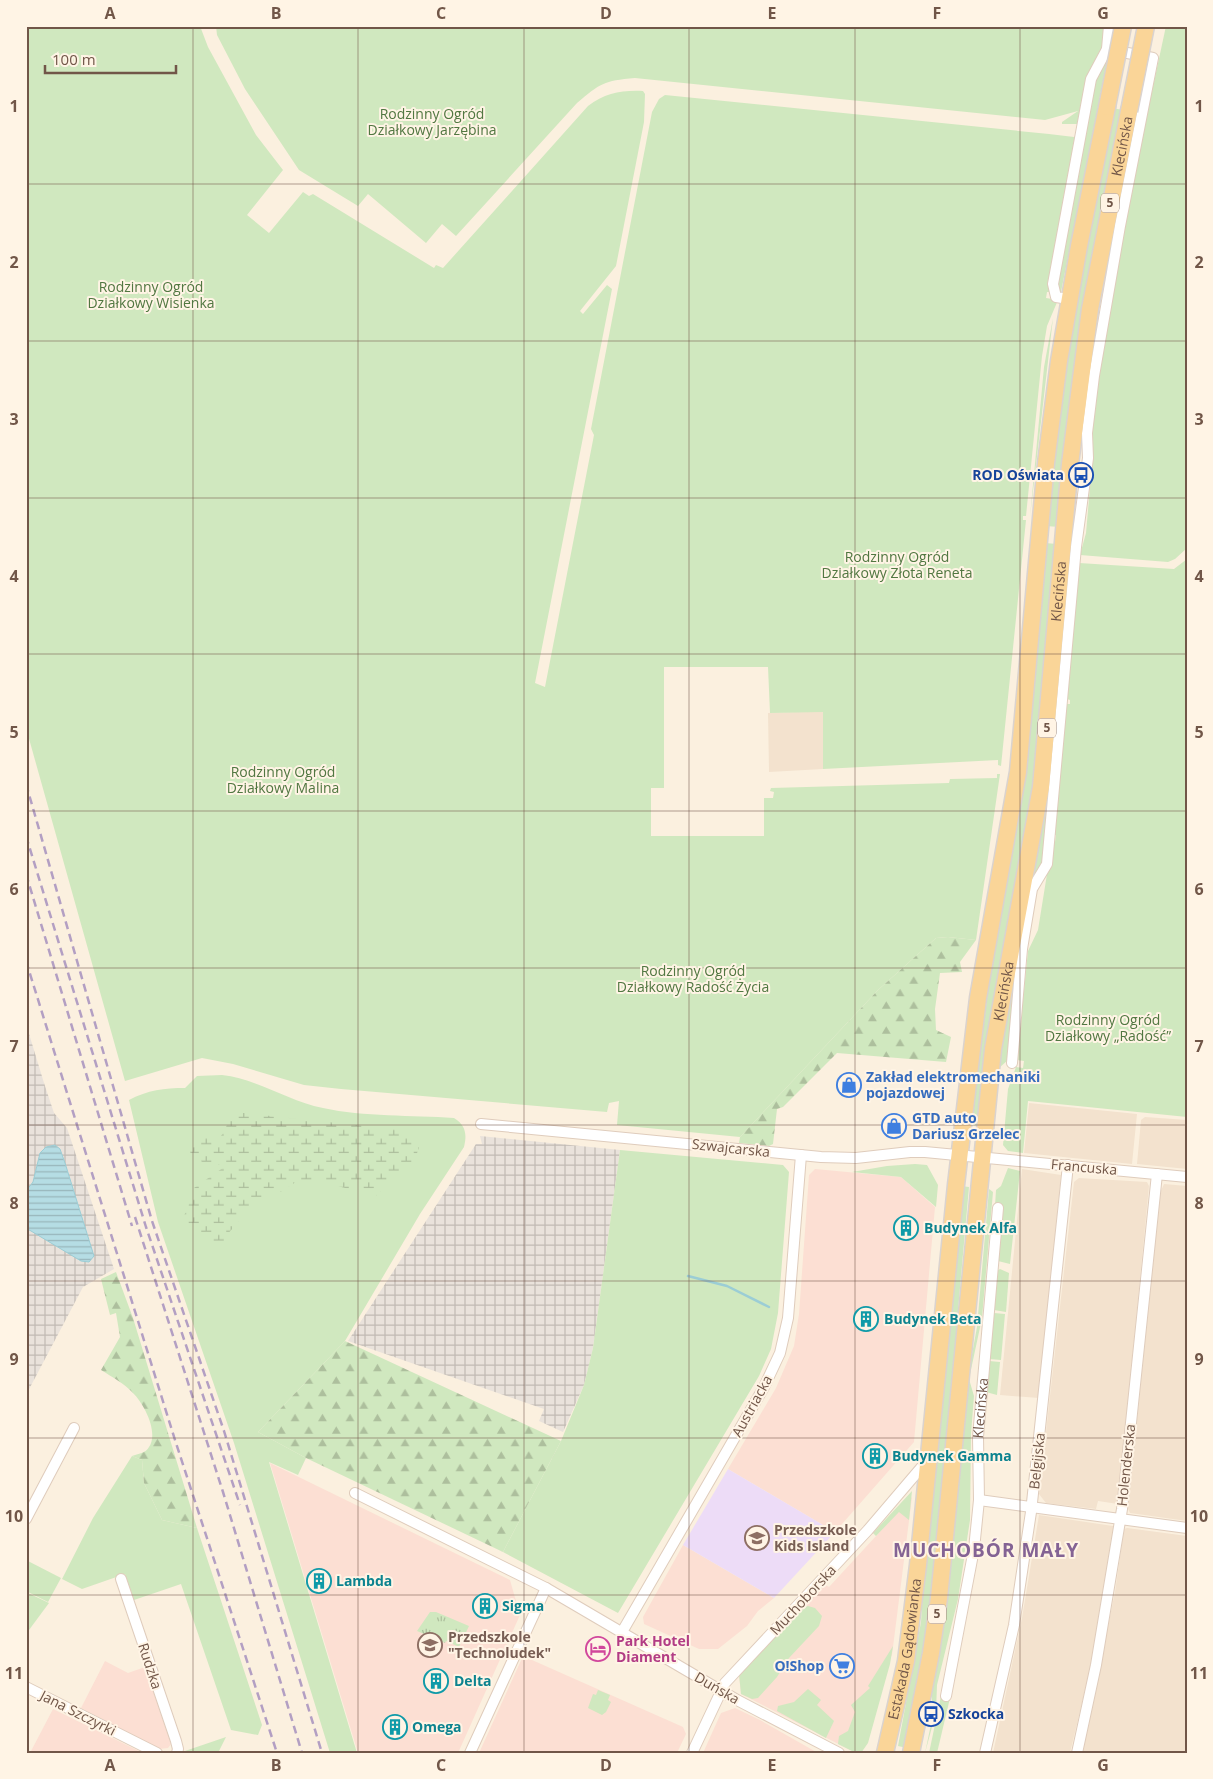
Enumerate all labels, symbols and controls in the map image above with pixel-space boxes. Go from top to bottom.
text: A [104,2,116,24]
text: B [271,2,281,24]
text: C [436,2,446,24]
text: D [600,2,612,24]
text: E [768,2,777,24]
text: F [933,2,941,24]
text: G [1097,2,1109,24]
scale bar [45,42,176,74]
text: 100 m [52,49,96,69]
text: 1 [9,95,19,117]
text: 1 [1194,95,1204,117]
park label: Rodzinny Ogród Działkowy Jarzębina [368,104,497,139]
street label: Klecińska [1106,115,1137,178]
road number: 5 [1101,194,1119,212]
text: 2 [9,251,19,273]
text: 2 [1194,251,1204,273]
park label: Rodzinny Ogród Działkowy Wisienka [87,277,215,312]
text: 3 [9,408,19,430]
text: 3 [1194,408,1204,430]
bus stop icon: ROD Oświata [1068,462,1094,488]
place label: ROD Oświata [972,465,1064,484]
park label: Rodzinny Ogród Działkowy Złota Reneta [822,547,972,582]
street label: Klecińska [1046,560,1070,622]
text: 4 [9,565,19,587]
text: 4 [1194,565,1204,587]
road number: 5 [1038,718,1056,738]
text: 5 [9,721,19,743]
text: 5 [1194,721,1204,743]
park label: Rodzinny Ogród Działkowy Malina [227,762,339,797]
text: 6 [9,878,19,900]
text: 6 [1194,878,1204,900]
street label: Klecińska [988,960,1018,1023]
park label: Rodzinny Ogród Działkowy Radość Życia [617,961,769,996]
park label: Rodzinny Ogród Działkowy „Radość” [1045,1010,1171,1045]
text: 7 [9,1035,19,1057]
text: 7 [1194,1035,1204,1057]
place label: Zakład elektromechaniki pojazdowej [866,1067,1040,1102]
shop icon: Zakład elektromechaniki pojazdowej [836,1072,862,1098]
place label: GTD auto Dariusz Grzelec [912,1108,1019,1143]
shop icon: GTD auto Dariusz Grzelec [881,1113,907,1139]
street label: Szwajcarska [691,1134,771,1161]
street label: Francuska [1050,1154,1118,1179]
text: 8 [9,1192,19,1214]
text: 8 [1194,1192,1204,1214]
building icon: Budynek Alfa [893,1215,919,1241]
place label: Budynek Alfa [924,1218,1017,1237]
building icon: Budynek Beta [853,1306,879,1332]
place label: Budynek Beta [884,1309,981,1328]
text: 9 [9,1348,19,1370]
text: 9 [1194,1348,1204,1370]
street label: Austriacka [727,1371,776,1440]
street label: Klecińska [968,1377,992,1439]
street label: Holenderska [1112,1423,1139,1507]
street label: Belgijska [1024,1432,1049,1490]
building icon: Budynek Gamma [862,1443,888,1469]
place label: Budynek Gamma [892,1446,1012,1465]
text: 10 [5,1505,23,1527]
text: 10 [1190,1505,1208,1527]
place label: Przedszkole Kids Island [774,1520,857,1555]
school or university icon: Przedszkole Kids Island [744,1525,770,1551]
district label: MUCHOBÓR MAŁY [893,1537,1079,1563]
street label: Muchoborska [765,1560,840,1639]
building icon: Lambda [306,1568,332,1594]
place label: Lambda [336,1571,392,1590]
street label: Estakada Gądowianka [883,1577,925,1721]
building icon: Sigma [472,1593,498,1619]
place label: Sigma [502,1596,544,1615]
road number: 5 [928,1605,946,1624]
place label: Przedszkole "Technoludek" [448,1627,551,1662]
place label: Park Hotel Diament [616,1631,690,1666]
school or university icon: Przedszkole "Technoludek" [417,1632,443,1658]
hotel icon: Park Hotel Diament [585,1636,611,1662]
street label: Rudzka [134,1640,167,1691]
supermarket icon: O!Shop [829,1653,855,1679]
place label: O!Shop [774,1656,824,1675]
text: 11 [5,1662,23,1684]
text: 11 [1190,1662,1208,1684]
street label: Duńska [691,1667,743,1708]
building icon: Delta [423,1668,449,1694]
place label: Delta [454,1671,491,1690]
street label: Jana Szczyrki [35,1684,119,1740]
bus stop icon: Szkocka [918,1701,944,1727]
place label: Szkocka [948,1704,1004,1723]
building icon: Omega [382,1714,408,1740]
place label: Omega [412,1717,462,1736]
text: A [104,1754,116,1776]
text: B [271,1754,281,1776]
text: C [436,1754,446,1776]
text: D [600,1754,612,1776]
text: E [768,1754,777,1776]
text: F [933,1754,941,1776]
text: G [1097,1754,1109,1776]

